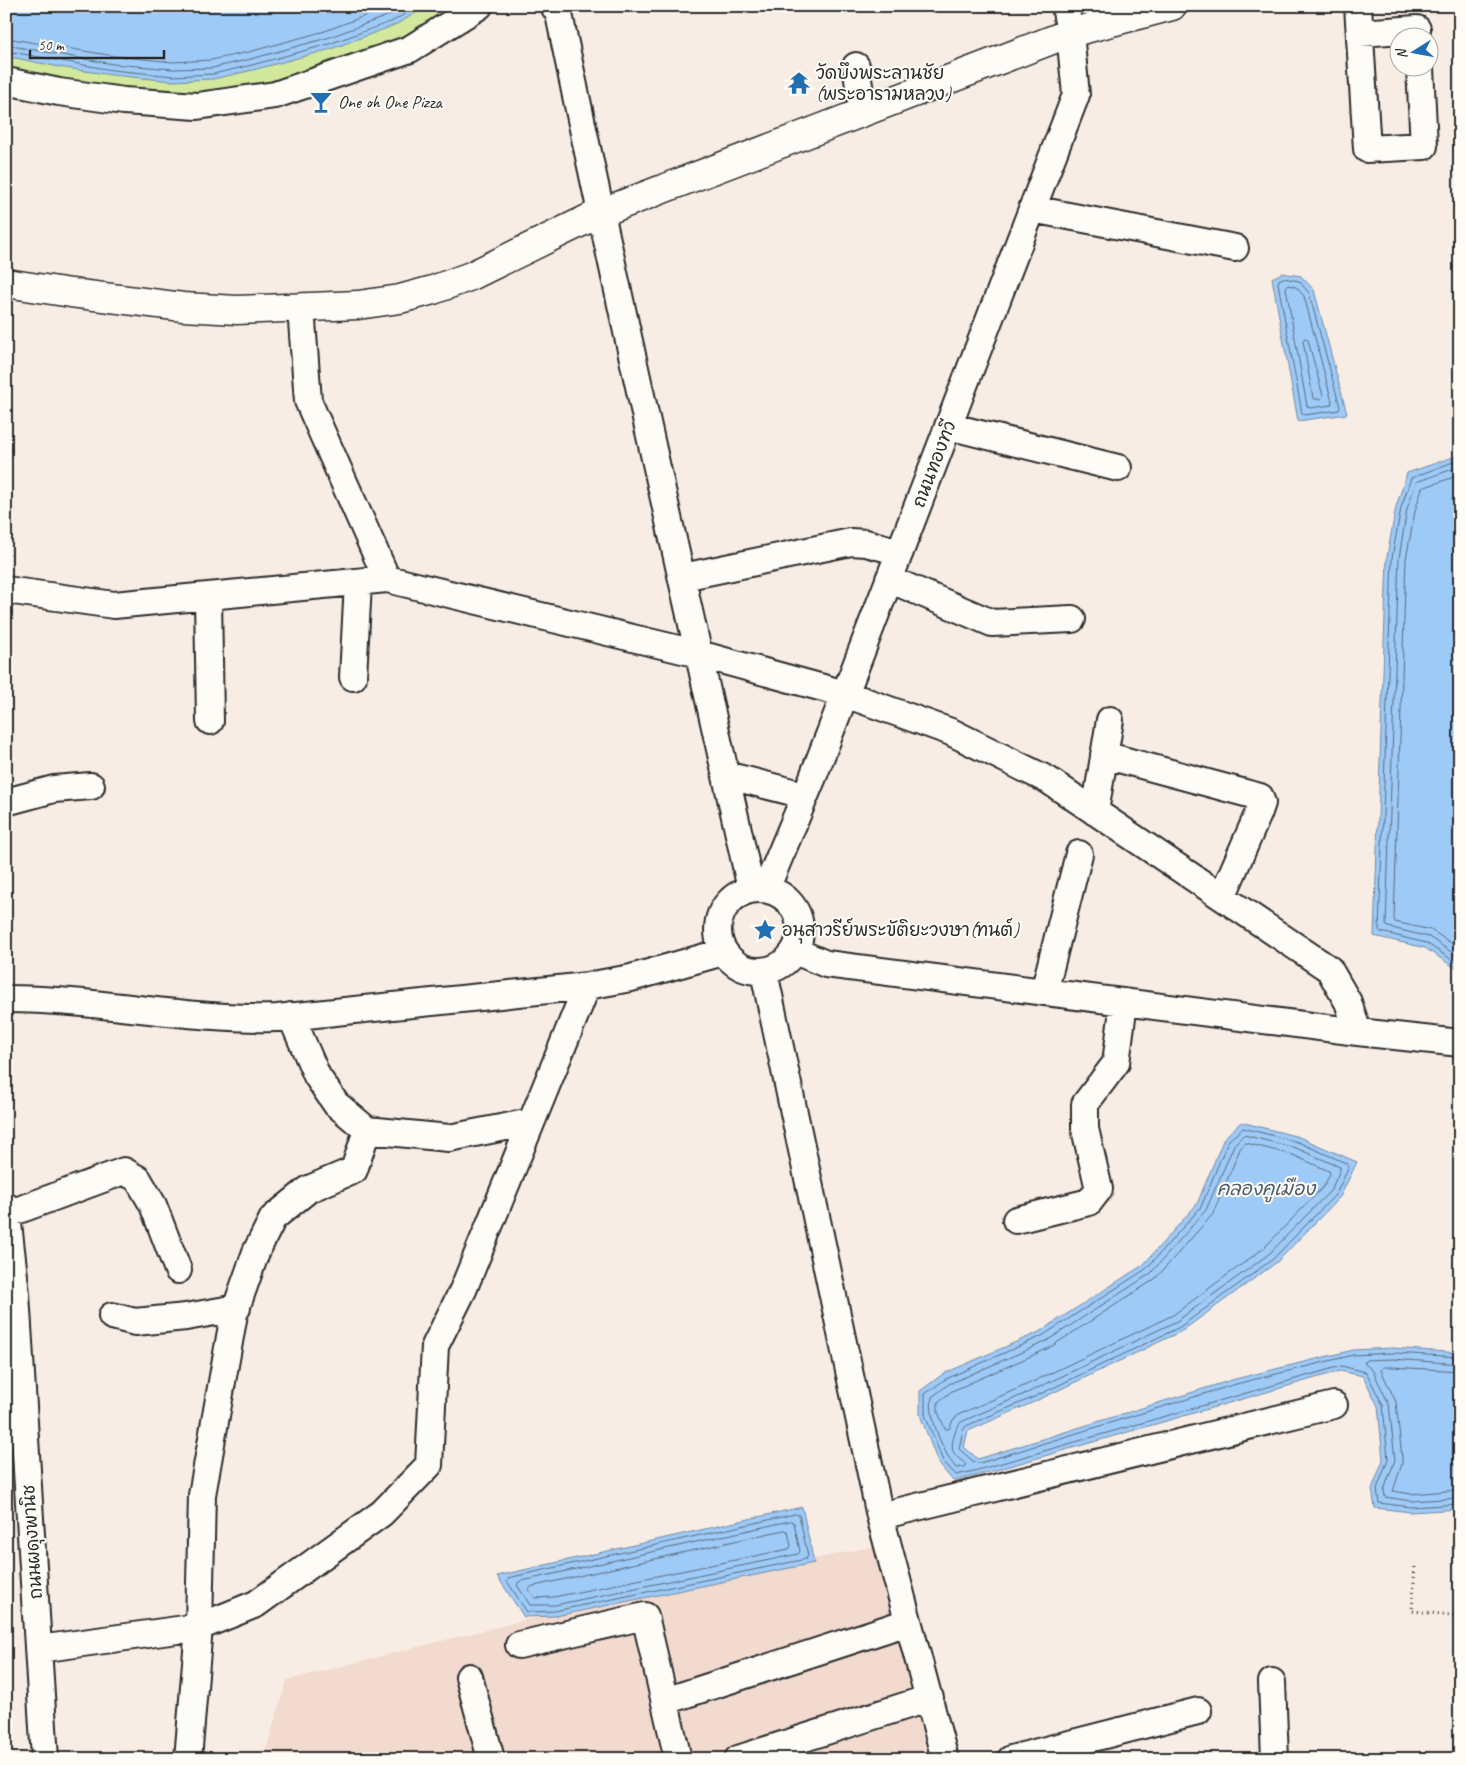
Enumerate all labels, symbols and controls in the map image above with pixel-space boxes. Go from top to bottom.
scale bar [30,28,164,60]
north arrow [1388,28,1438,78]
text: 50 m [38,36,65,55]
text: N [1392,46,1411,60]
place label: วัดบึงพระลานชัย (พระอารามหลวง) [816,61,952,105]
temple icon: วัดบึงพระลานชัย (พระอารามหลวง) [786,70,812,96]
bar icon: One oh One Pizza [308,89,334,115]
place label: One oh One Pizza [338,91,444,113]
street label: ถนนทองทวี [906,417,961,510]
place icon: อนุสาวรีย์พระขัติยะวงษา(ทนต์) [752,917,778,943]
place label: อนุสาวรีย์พระขัติยะวงษา(ทนต์) [782,917,1020,944]
water label: คลองคูเมือง [1217,1177,1317,1203]
street label: ถนนผดุงพานิช [17,1484,50,1600]

